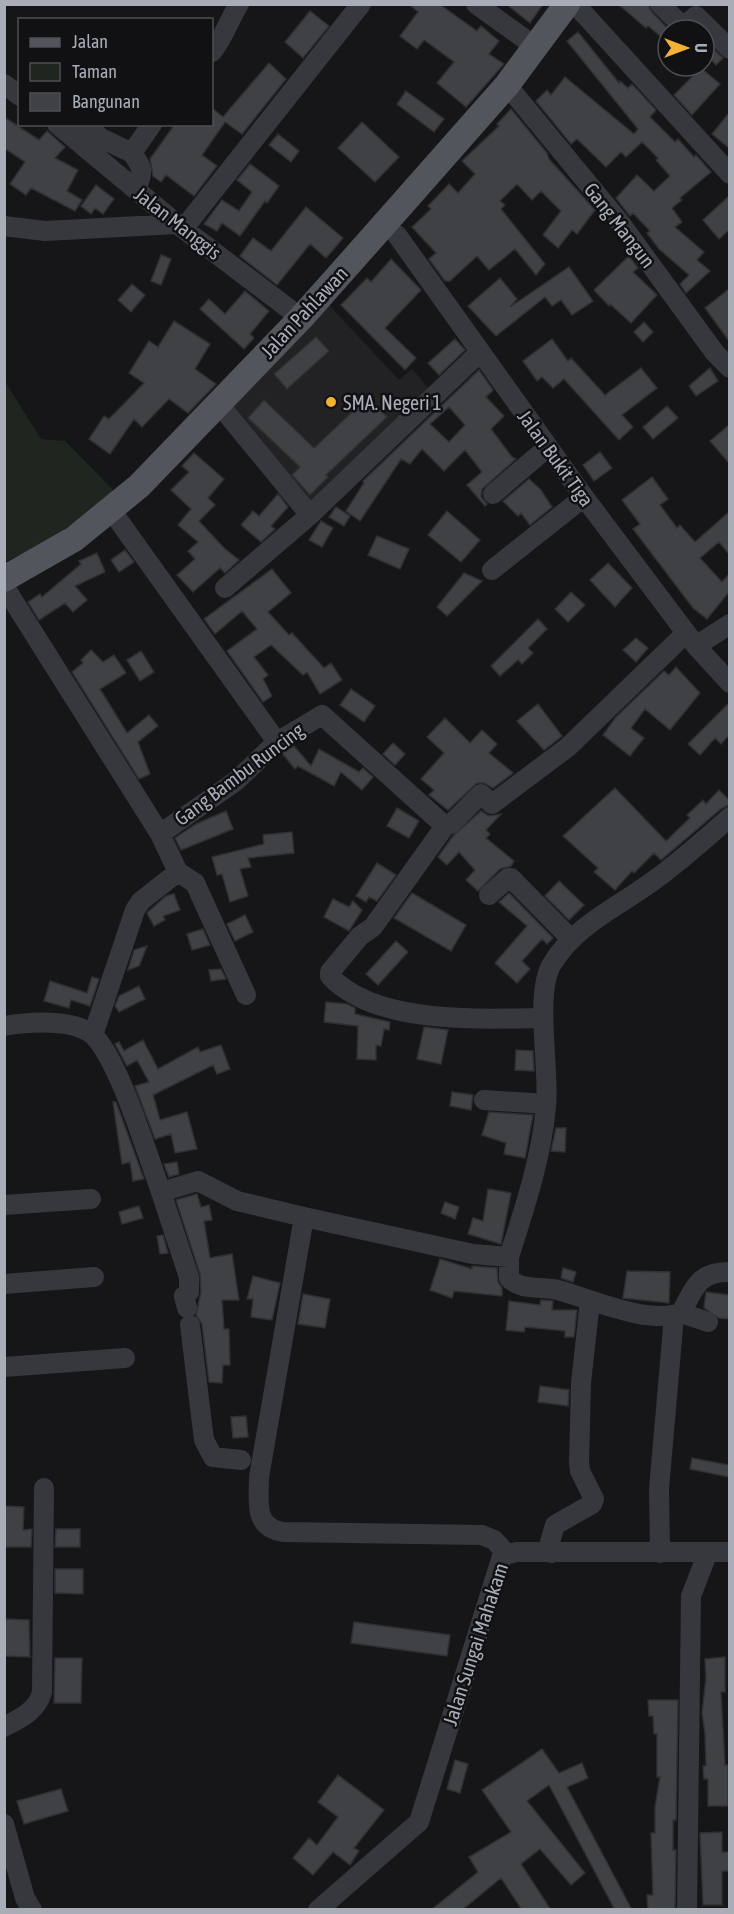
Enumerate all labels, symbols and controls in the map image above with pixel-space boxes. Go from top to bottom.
legend [18,18,213,126]
north arrow [656,18,716,78]
text: Jalan [72,31,108,52]
text: U [692,43,710,53]
text: Taman [72,61,117,82]
text: Bangunan [72,91,140,112]
street label: Gang Mangun [580,178,660,272]
street label: Jalan Manggis [130,182,226,264]
street label: Jalan Pahlawan [256,262,352,362]
place label: SMA. Negeri 1 [343,391,442,414]
marker: SMA. Negeri 1 [324,395,338,409]
street label: Jalan Bukit Tiga [513,405,599,511]
street label: Gang Bambu Runcing [170,718,308,830]
street label: Jalan Sungai Mahakam [438,1560,512,1728]

